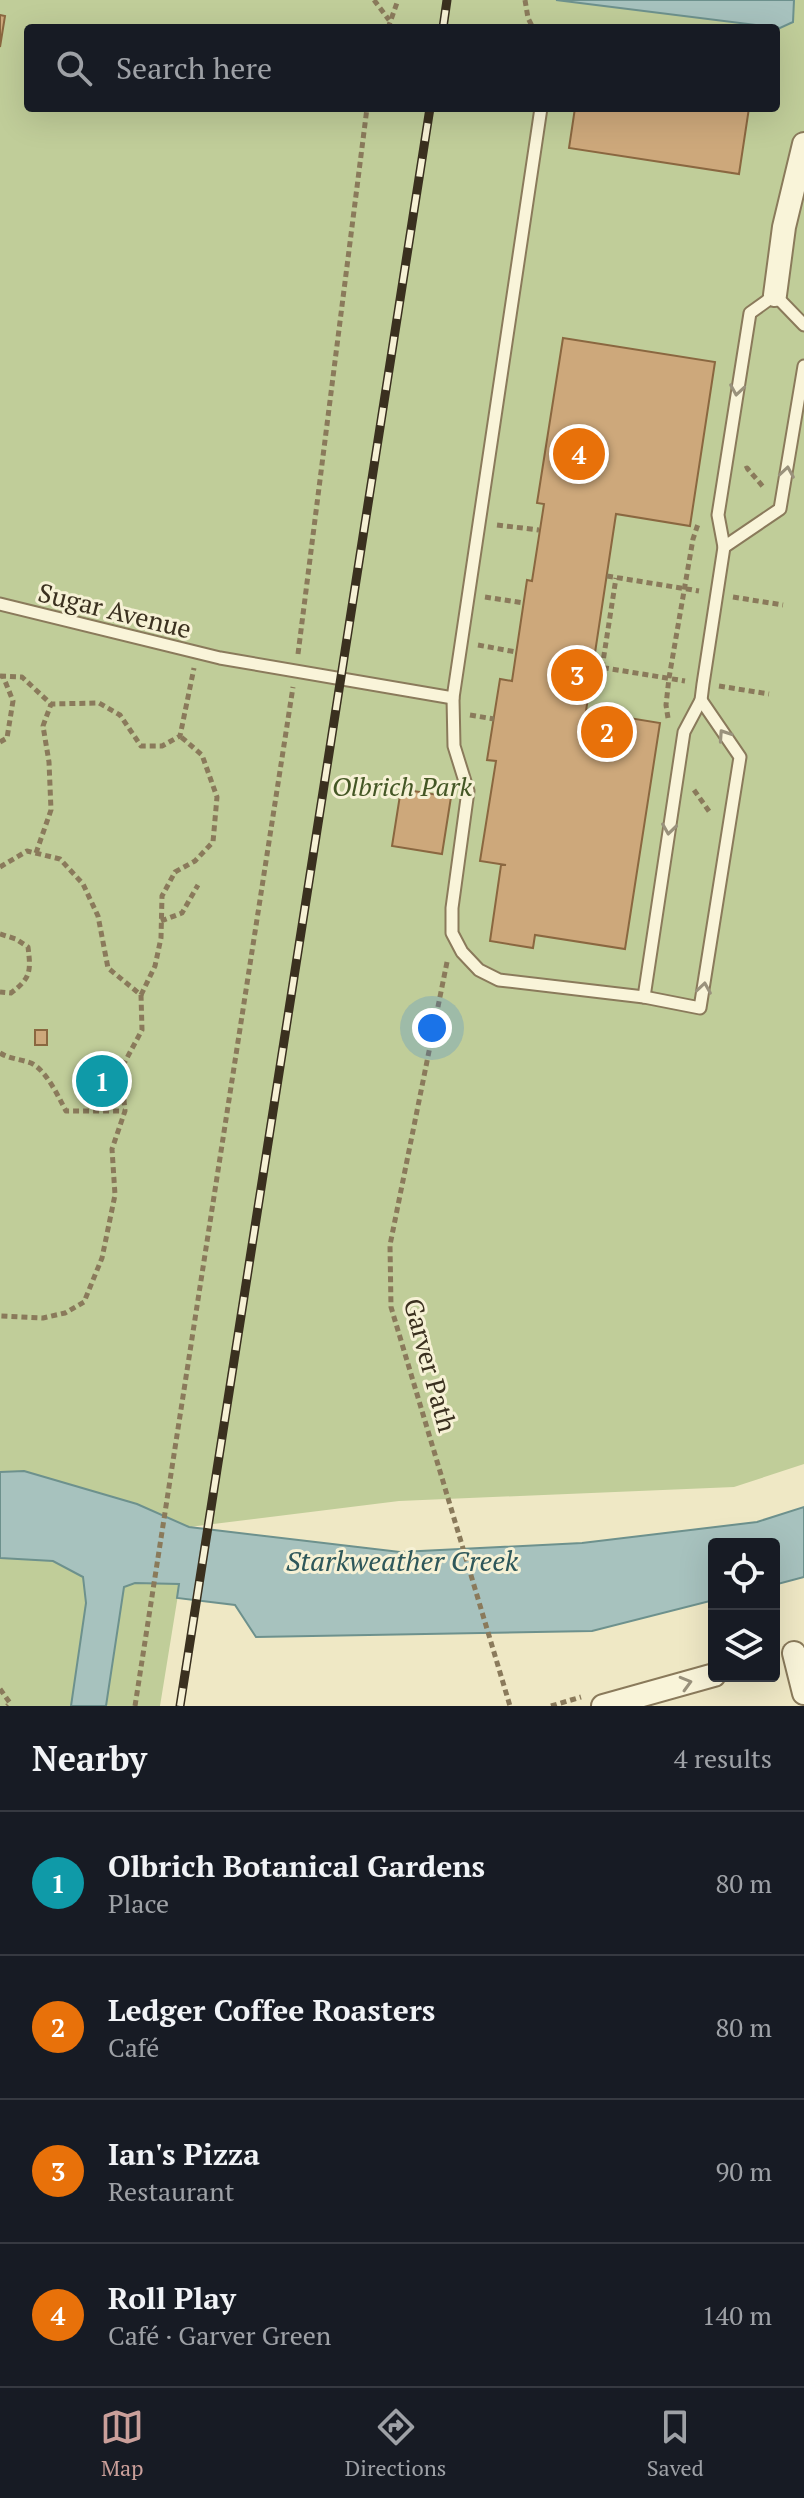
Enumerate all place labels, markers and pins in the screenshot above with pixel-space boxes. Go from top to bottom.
pin: 4 [553,424,605,484]
pin: 3 [551,645,603,705]
pin: 2 [581,702,633,762]
pin: 1 [76,1051,128,1111]

